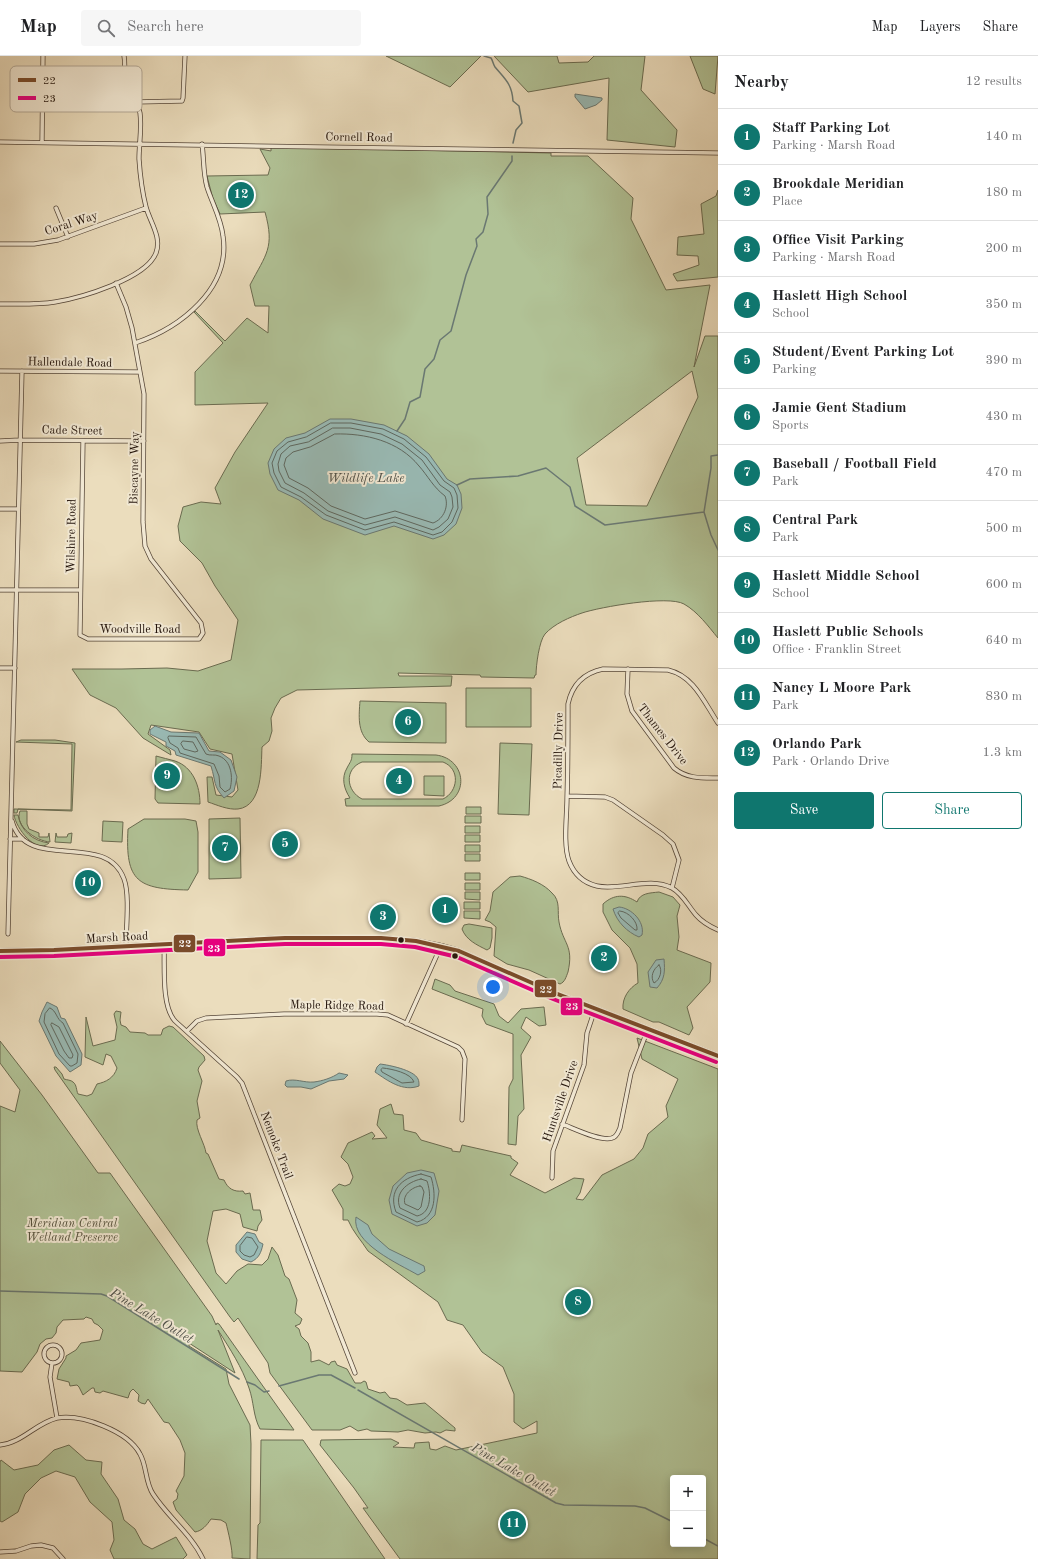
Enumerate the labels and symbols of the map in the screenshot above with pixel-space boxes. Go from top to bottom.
legend [10,66,142,112]
text: 22 [43,76,56,87]
text: 23 [43,94,56,105]
street label: Cornell Road [325,131,393,145]
pin: 12 [228,180,254,210]
street label: Coral Way [43,209,100,238]
street label: Hallendale Road [27,356,113,370]
street label: Cade Street [41,424,103,438]
street label: Biscayne Way [128,431,142,505]
water label: Wildlife Lake [327,472,405,485]
street label: Wilshire Road [65,499,79,573]
street label: Woodville Road [99,624,181,636]
street label: Thames Drive [635,702,690,768]
pin: 6 [395,707,421,737]
street label: Picadilly Drive [552,712,566,790]
pin: 9 [154,761,180,791]
pin: 4 [386,766,412,796]
pin: 5 [272,829,298,859]
pin: 7 [212,833,238,863]
pin: 10 [75,868,101,898]
pin: 1 [432,895,458,925]
pin: 3 [370,902,396,932]
street label: Marsh Road [85,930,149,946]
line badge: 22 [173,934,196,953]
unlabelled marker [396,935,406,945]
line badge: 23 [203,938,226,957]
text: 22 [179,939,191,950]
pin: 2 [591,943,617,973]
text: 23 [208,944,220,955]
unlabelled marker [450,951,460,961]
your location [483,977,503,997]
line badge: 22 [534,979,557,998]
text: 22 [540,985,552,996]
line badge: 23 [560,997,583,1016]
street label: Maple Ridge Road [290,999,384,1013]
text: 23 [566,1002,578,1013]
street label: Huntsville Drive [541,1058,581,1144]
street label: Nemoke Trail [258,1110,294,1181]
park label: Meridian Central Wetland Preserve [26,1218,118,1244]
water label: Pine Lake Outlet [107,1286,196,1347]
pin: 8 [565,1287,591,1317]
water label: Pine Lake Outlet [468,1441,558,1500]
pin: 11 [500,1509,526,1539]

